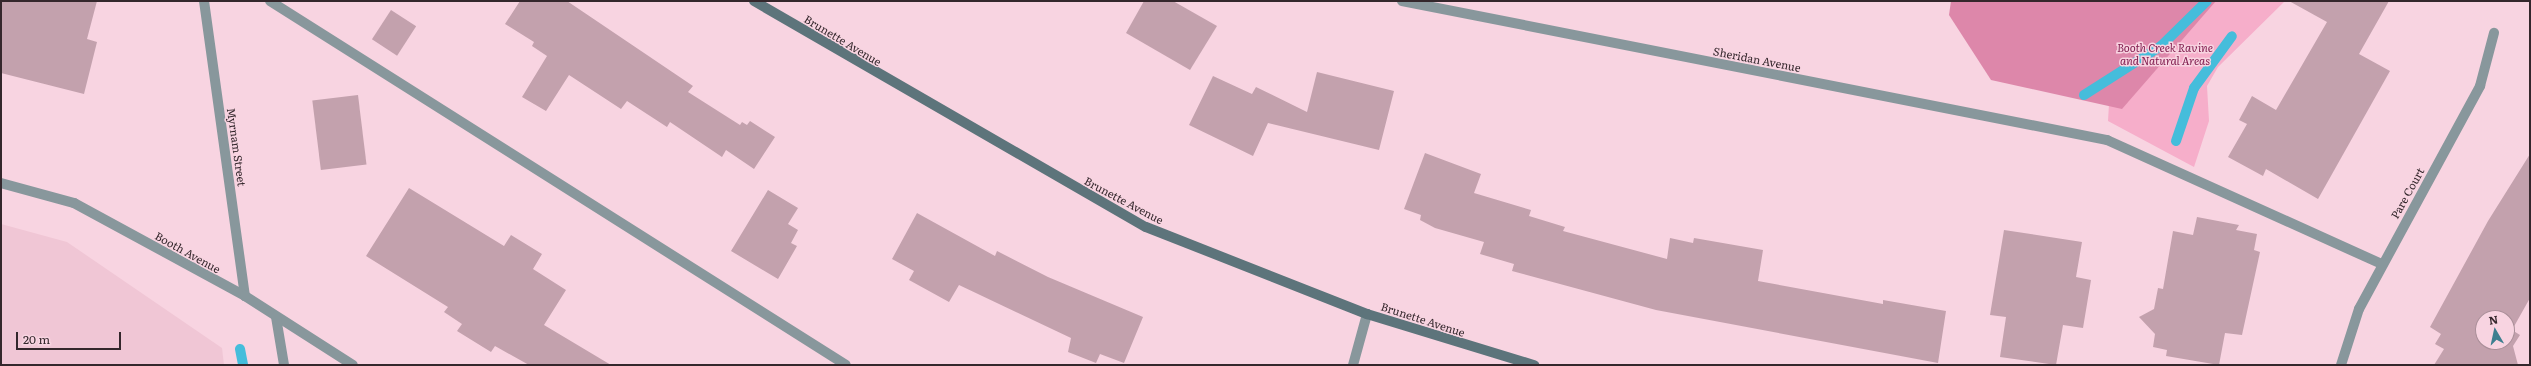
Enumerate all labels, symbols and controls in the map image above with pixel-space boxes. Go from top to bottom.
street label: Brunette Avenue [802,12,884,68]
park label: Booth Creek Ravine and Natural Areas [2117,41,2213,67]
street label: Sheridan Avenue [1712,44,1802,74]
street label: Myrnam Street [225,107,249,187]
street label: Pare Court [2388,165,2426,221]
street label: Brunette Avenue [1082,174,1166,226]
street label: Booth Avenue [153,229,223,275]
street label: Brunette Avenue [1379,299,1467,339]
north arrow [2475,310,2515,350]
text: N [2487,311,2499,328]
scale bar [18,324,123,350]
text: 20 m [23,330,50,348]

